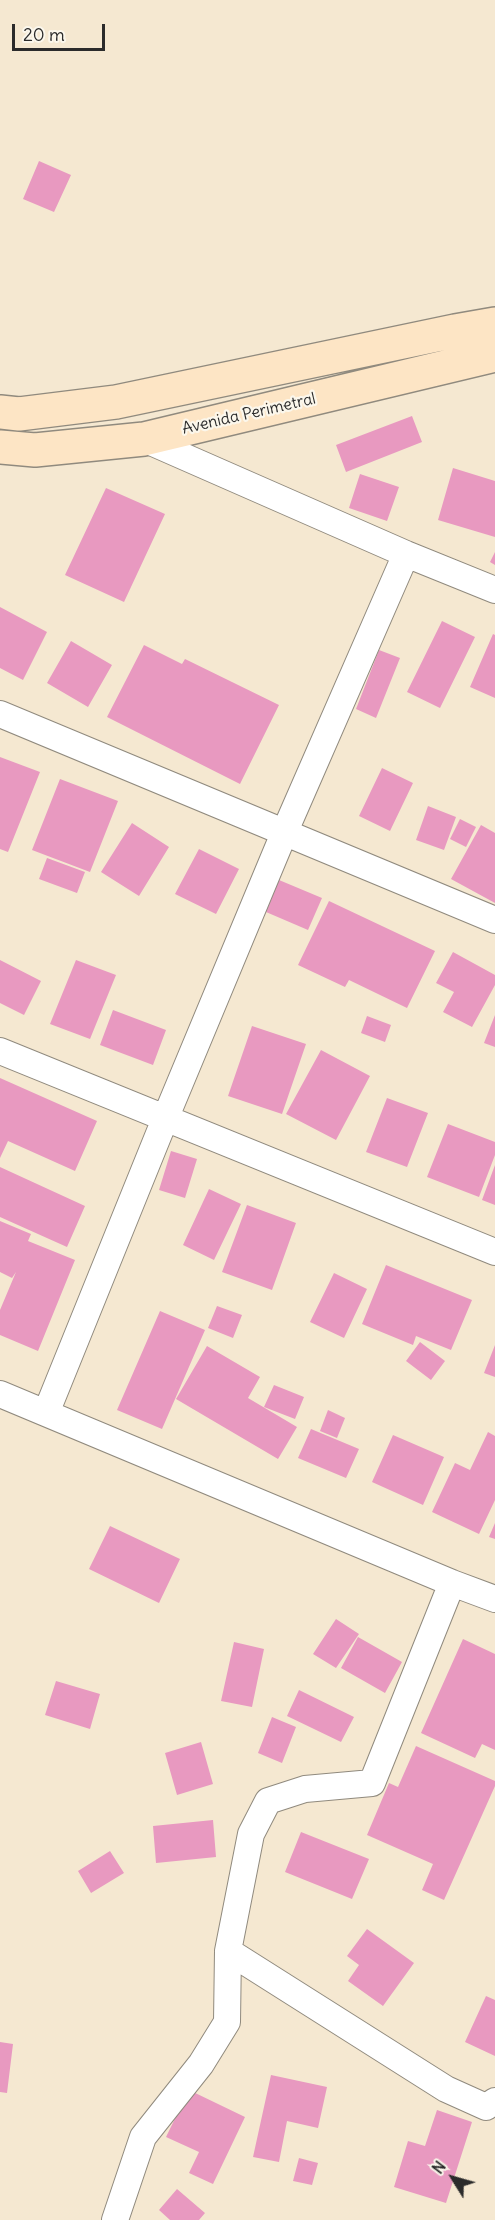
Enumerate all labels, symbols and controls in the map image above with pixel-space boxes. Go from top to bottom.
scale bar [15,12,108,50]
text: 20 m [23,23,65,46]
street label: Avenida Perimetral [180,389,318,439]
north arrow [423,2148,483,2208]
text: N [427,2157,450,2178]

